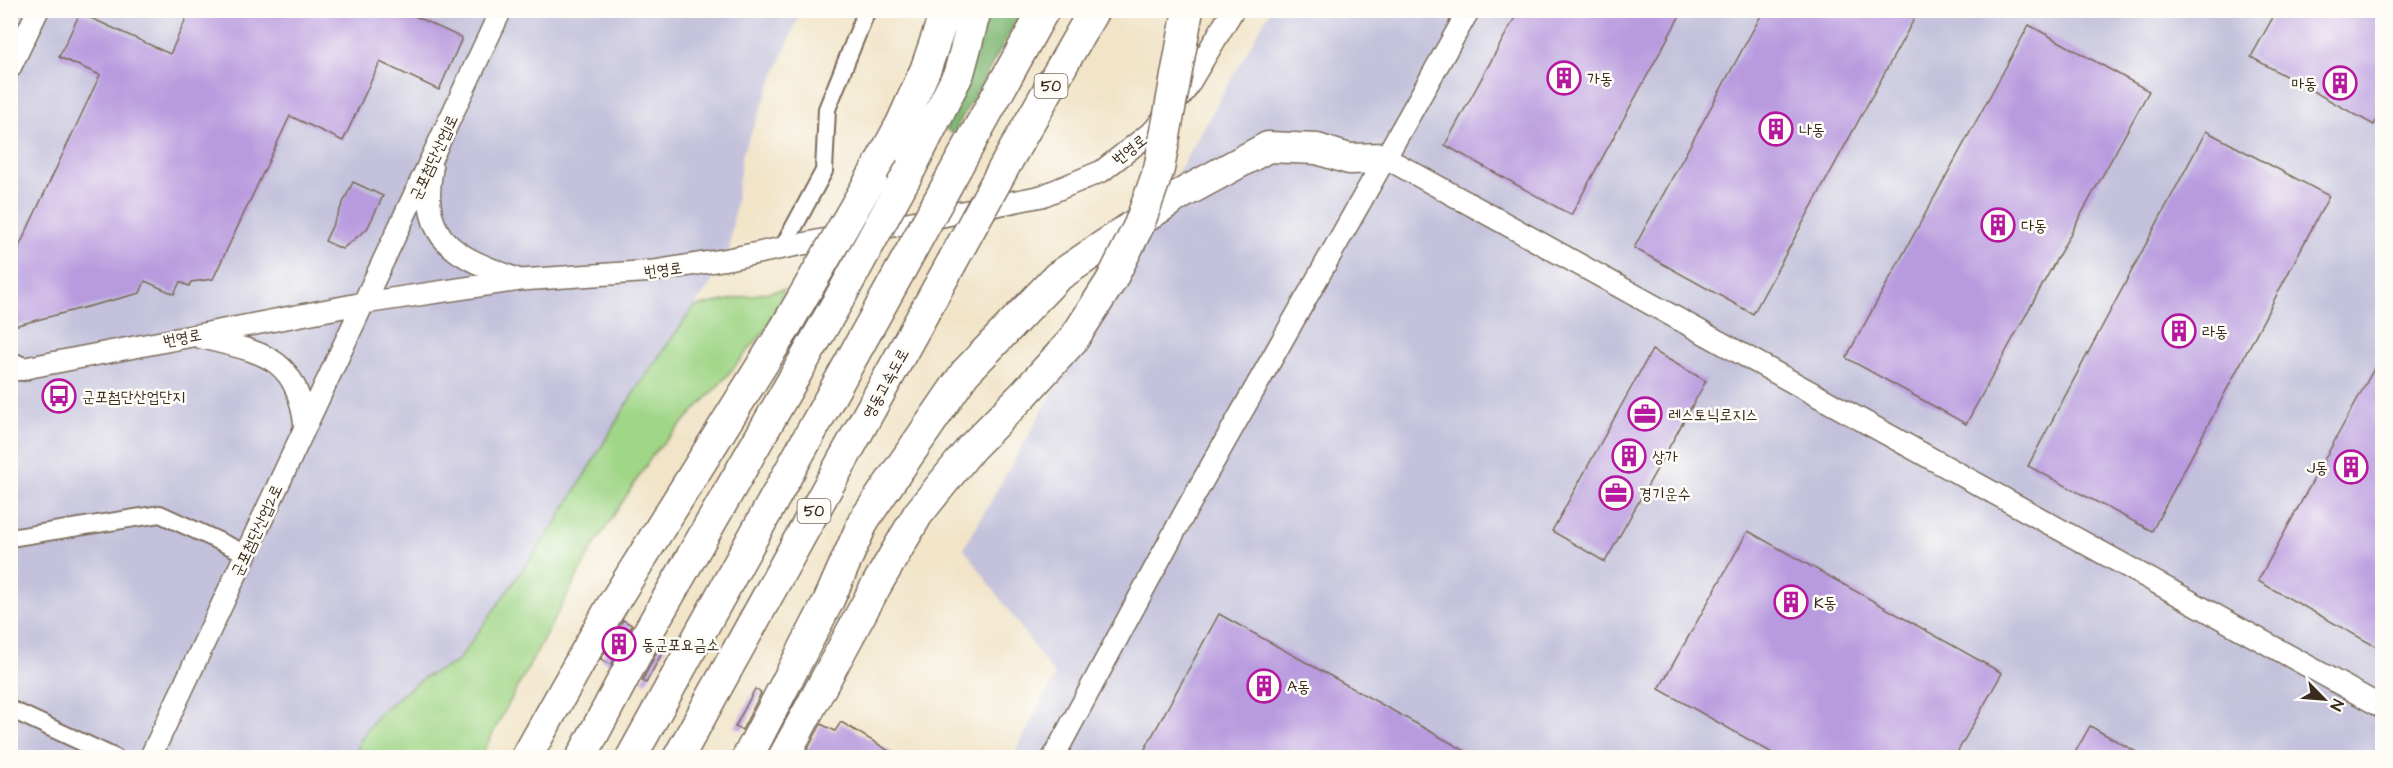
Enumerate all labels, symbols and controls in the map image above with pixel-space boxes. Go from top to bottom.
building icon: 가동 [1546,60,1582,96]
building icon: 마동 [2322,65,2358,101]
place label: 가동 [1587,68,1613,90]
place label: 마동 [2291,73,2317,95]
road number: 50 [1034,74,1068,98]
street label: 군포첨단산업1로 [404,111,463,204]
building icon: 나동 [1758,111,1794,147]
place label: 나동 [1799,119,1825,141]
street label: 번영로 [1108,129,1152,170]
building icon: 다동 [1980,207,2016,243]
place label: 다동 [2021,215,2047,237]
street label: 번영로 [643,257,684,283]
building icon: 라동 [2161,313,2197,349]
place label: 라동 [2202,321,2228,343]
street label: 번영로 [161,323,203,352]
street label: 영동고속도로 [858,344,914,423]
bus stop icon: 군포첨단산업단지 [41,378,77,414]
place label: 군포첨단산업단지 [82,386,185,408]
office icon: 레스토닉로지스 [1627,396,1663,432]
place label: 레스토닉로지스 [1668,404,1758,426]
building icon: 상가 [1611,438,1647,474]
place label: 상가 [1652,446,1678,468]
building icon: J동 [2333,449,2369,485]
place label: J동 [2307,457,2328,479]
office icon: 경기운수 [1598,475,1634,511]
street label: 군포첨단산업2로 [226,481,288,580]
place label: 경기운수 [1639,483,1691,505]
road number: 50 [798,499,830,523]
building icon: K동 [1773,584,1809,620]
place label: K동 [1814,592,1837,614]
building icon: 동군포요금소 [601,626,637,662]
place label: 동군포요금소 [642,634,719,656]
building icon: A동 [1246,668,1282,704]
north arrow [2294,669,2354,729]
place label: A동 [1287,676,1310,698]
text: N [2325,696,2349,714]

